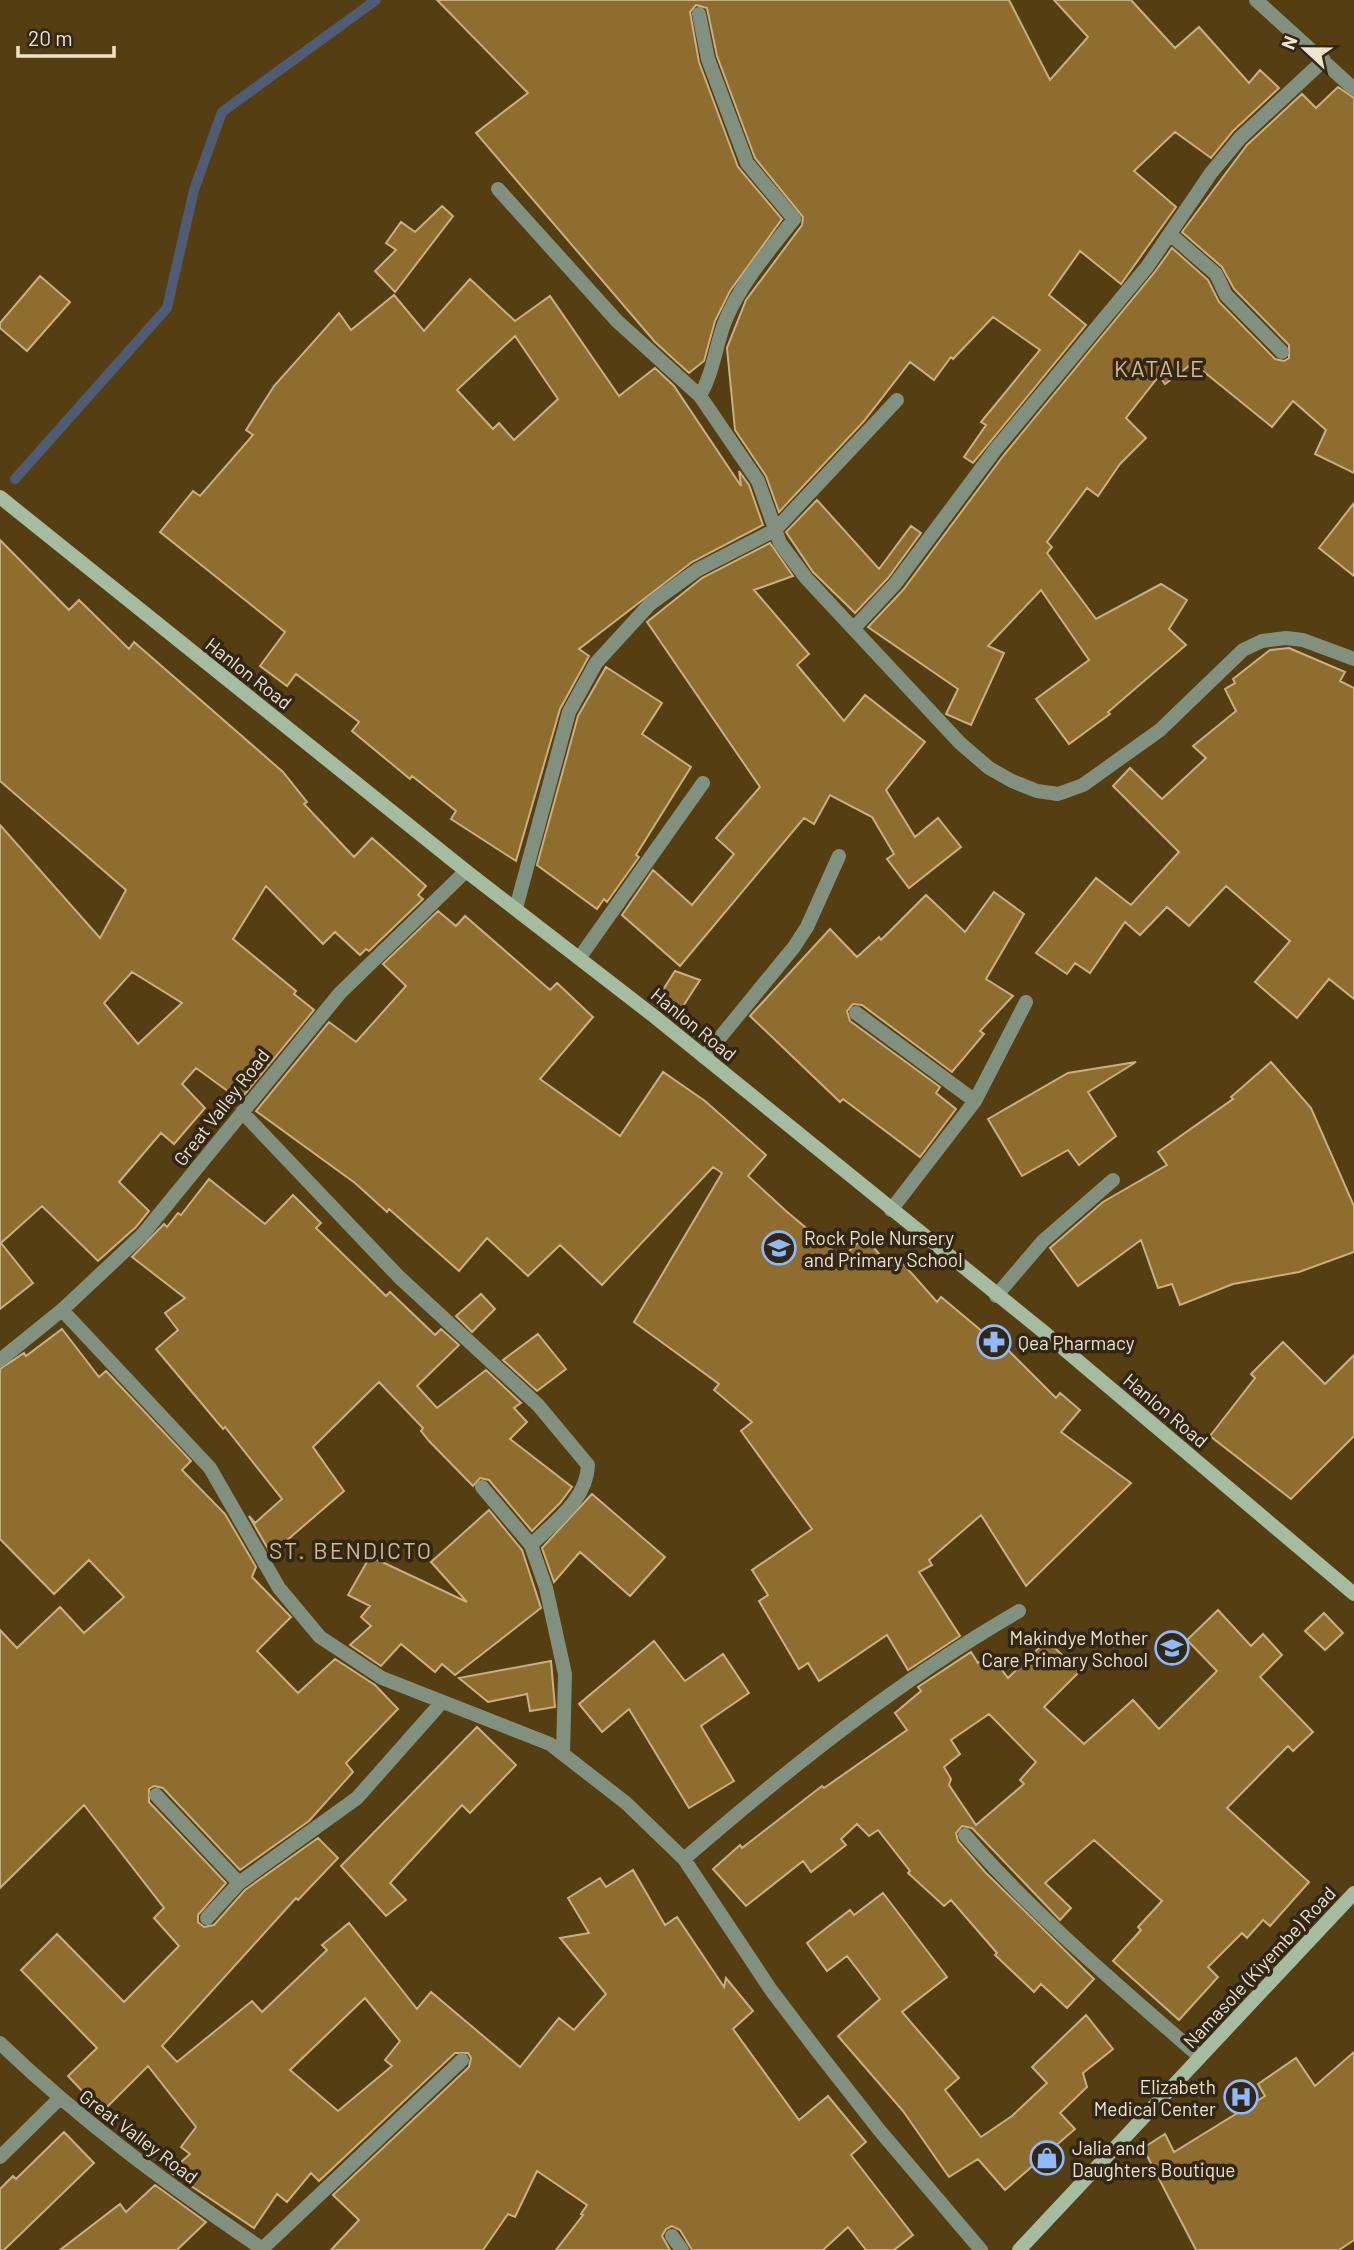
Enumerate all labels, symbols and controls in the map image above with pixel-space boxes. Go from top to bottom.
scale bar [18,14,114,58]
north arrow [1270,14,1340,84]
text: 20 m [28,25,73,50]
text: N [1276,32,1302,53]
district label: KATALE [1114,354,1206,382]
street label: Hanlon Road [201,632,297,714]
street label: Hanlon Road [647,983,741,1065]
street label: Great Valley Road [168,1044,274,1170]
place label: Rock Pole Nursery and Primary School [804,1226,963,1271]
school or university icon: Rock Pole Nursery and Primary School [760,1229,798,1267]
pharmacy icon: Qea Pharmacy [975,1323,1013,1361]
place label: Qea Pharmacy [1018,1331,1135,1354]
street label: Hanlon Road [1119,1368,1213,1452]
district label: ST. BENDICTO [269,1536,433,1564]
place label: Makindye Mother Care Primary School [982,1626,1148,1671]
school or university icon: Makindye Mother Care Primary School [1153,1629,1191,1667]
street label: Namasole (Kiyembe) Road [1178,1881,1340,2053]
place label: Elizabeth Medical Center [1094,2075,1216,2120]
hospital icon: Elizabeth Medical Center [1222,2078,1260,2116]
street label: Great Valley Road [75,2084,203,2188]
place label: Jalia and Daughters Boutique [1072,2136,1236,2181]
shop icon: Jalia and Daughters Boutique [1028,2139,1066,2177]

